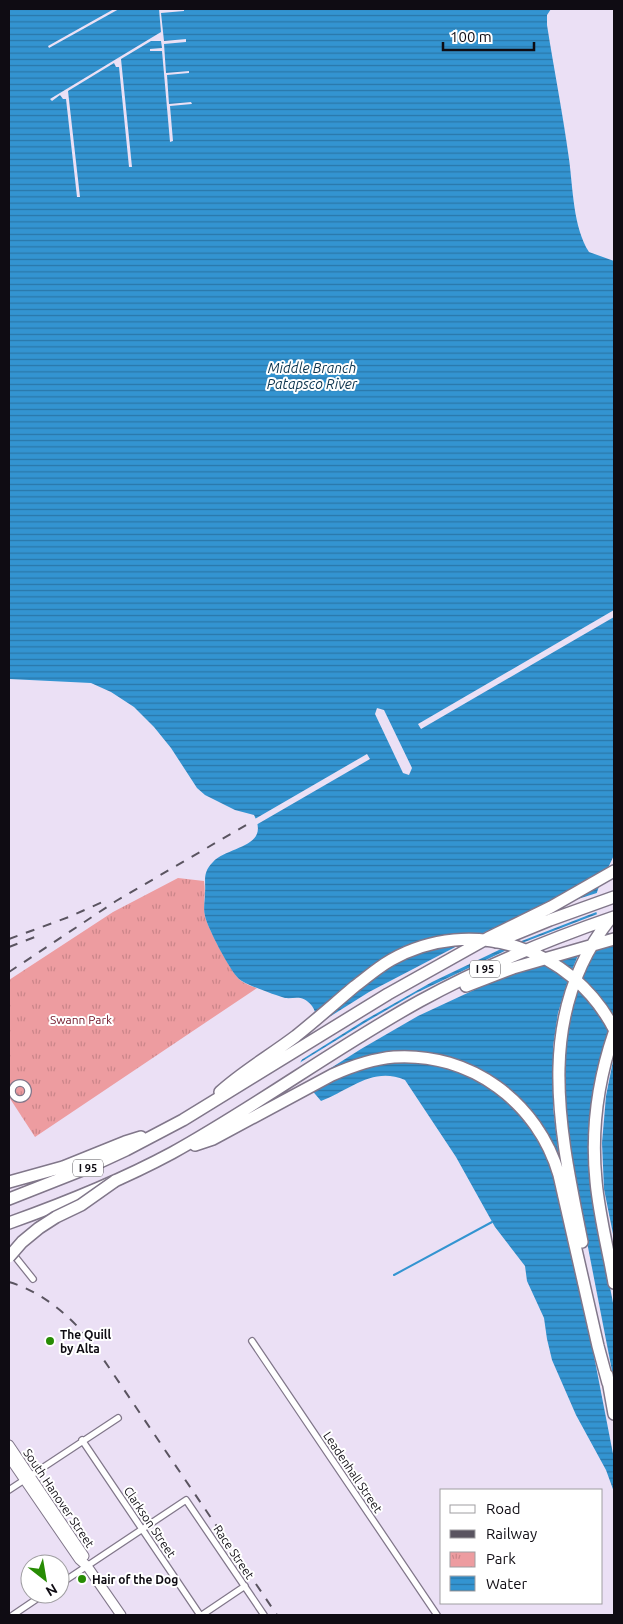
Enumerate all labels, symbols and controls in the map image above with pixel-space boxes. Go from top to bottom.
scale bar [443,20,534,52]
text: 100 m [450,28,492,45]
water label: Middle Branch Patapsco River [267,360,358,392]
road number: I 95 [470,961,500,978]
park label: Swann Park [50,1013,112,1026]
road number: I 95 [73,1160,103,1176]
place label: The Quill by Alta [60,1328,111,1355]
marker: The Quill by Alta [44,1335,56,1347]
street label: Leadenhall Street [321,1429,385,1515]
street label: South Hanover Street [21,1446,97,1550]
street label: Clarkson Street [122,1484,179,1560]
legend [440,1489,603,1604]
text: Road [486,1500,521,1517]
street label: Race Street [211,1523,257,1582]
text: Railway [486,1525,537,1542]
text: Park [486,1550,516,1567]
north arrow [20,1554,70,1604]
marker: Hair of the Dog [76,1573,88,1585]
place label: Hair of the Dog [92,1573,178,1586]
text: Water [486,1575,527,1592]
text: N [43,1581,60,1600]

